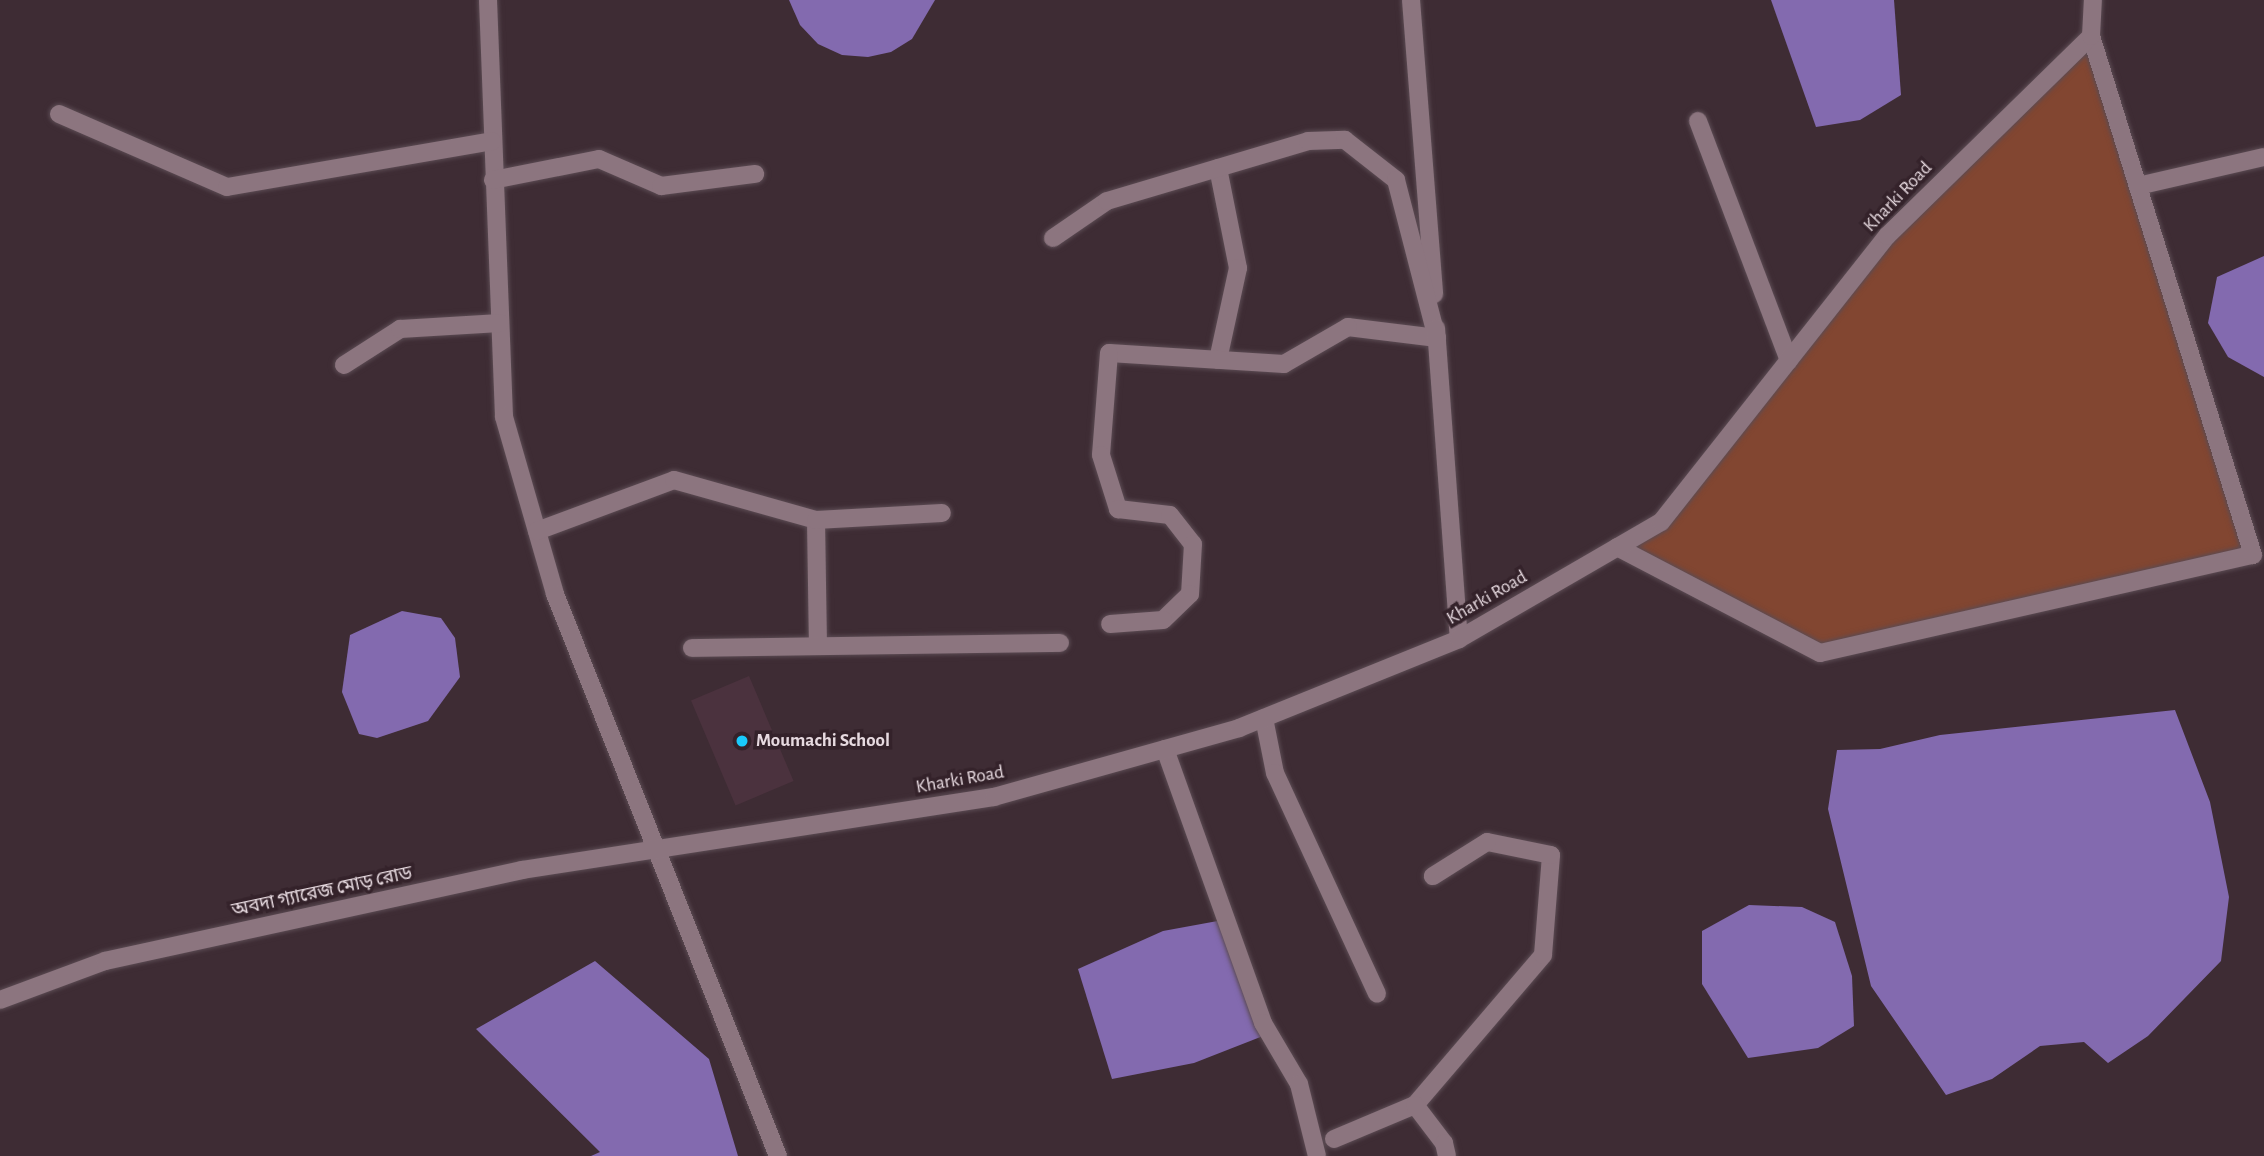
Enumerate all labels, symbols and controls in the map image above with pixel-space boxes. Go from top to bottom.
street label: Kharki Road [1859,157,1937,237]
street label: Kharki Road [1443,566,1531,630]
place label: Moumachi School [756,730,890,752]
marker: Moumachi School [734,733,750,749]
street label: Kharki Road [914,761,1006,799]
street label: অবদা গ্যারেজ মোড় রোড [230,862,414,922]

